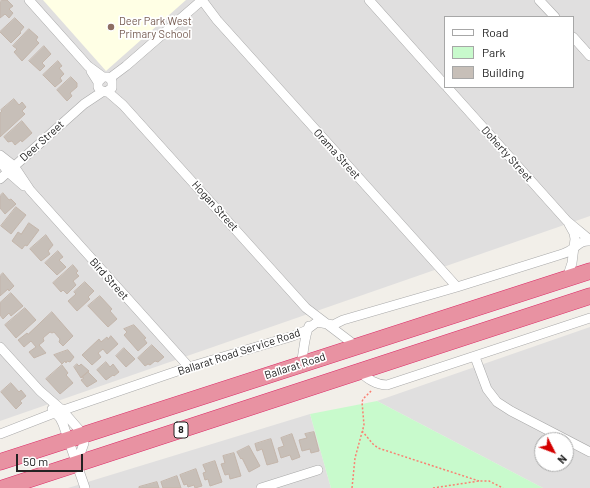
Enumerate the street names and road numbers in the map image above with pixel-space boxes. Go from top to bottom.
street label: Deer Street [17,118,67,164]
street label: Doherty Street [479,124,535,184]
street label: Orama Street [311,126,363,182]
street label: Hogan Street [189,178,241,234]
street label: Bird Street [87,255,131,303]
street label: Ballarat Road Service Road [176,326,302,378]
street label: Ballarat Road [263,350,327,382]
road number: 8 [174,422,188,438]

